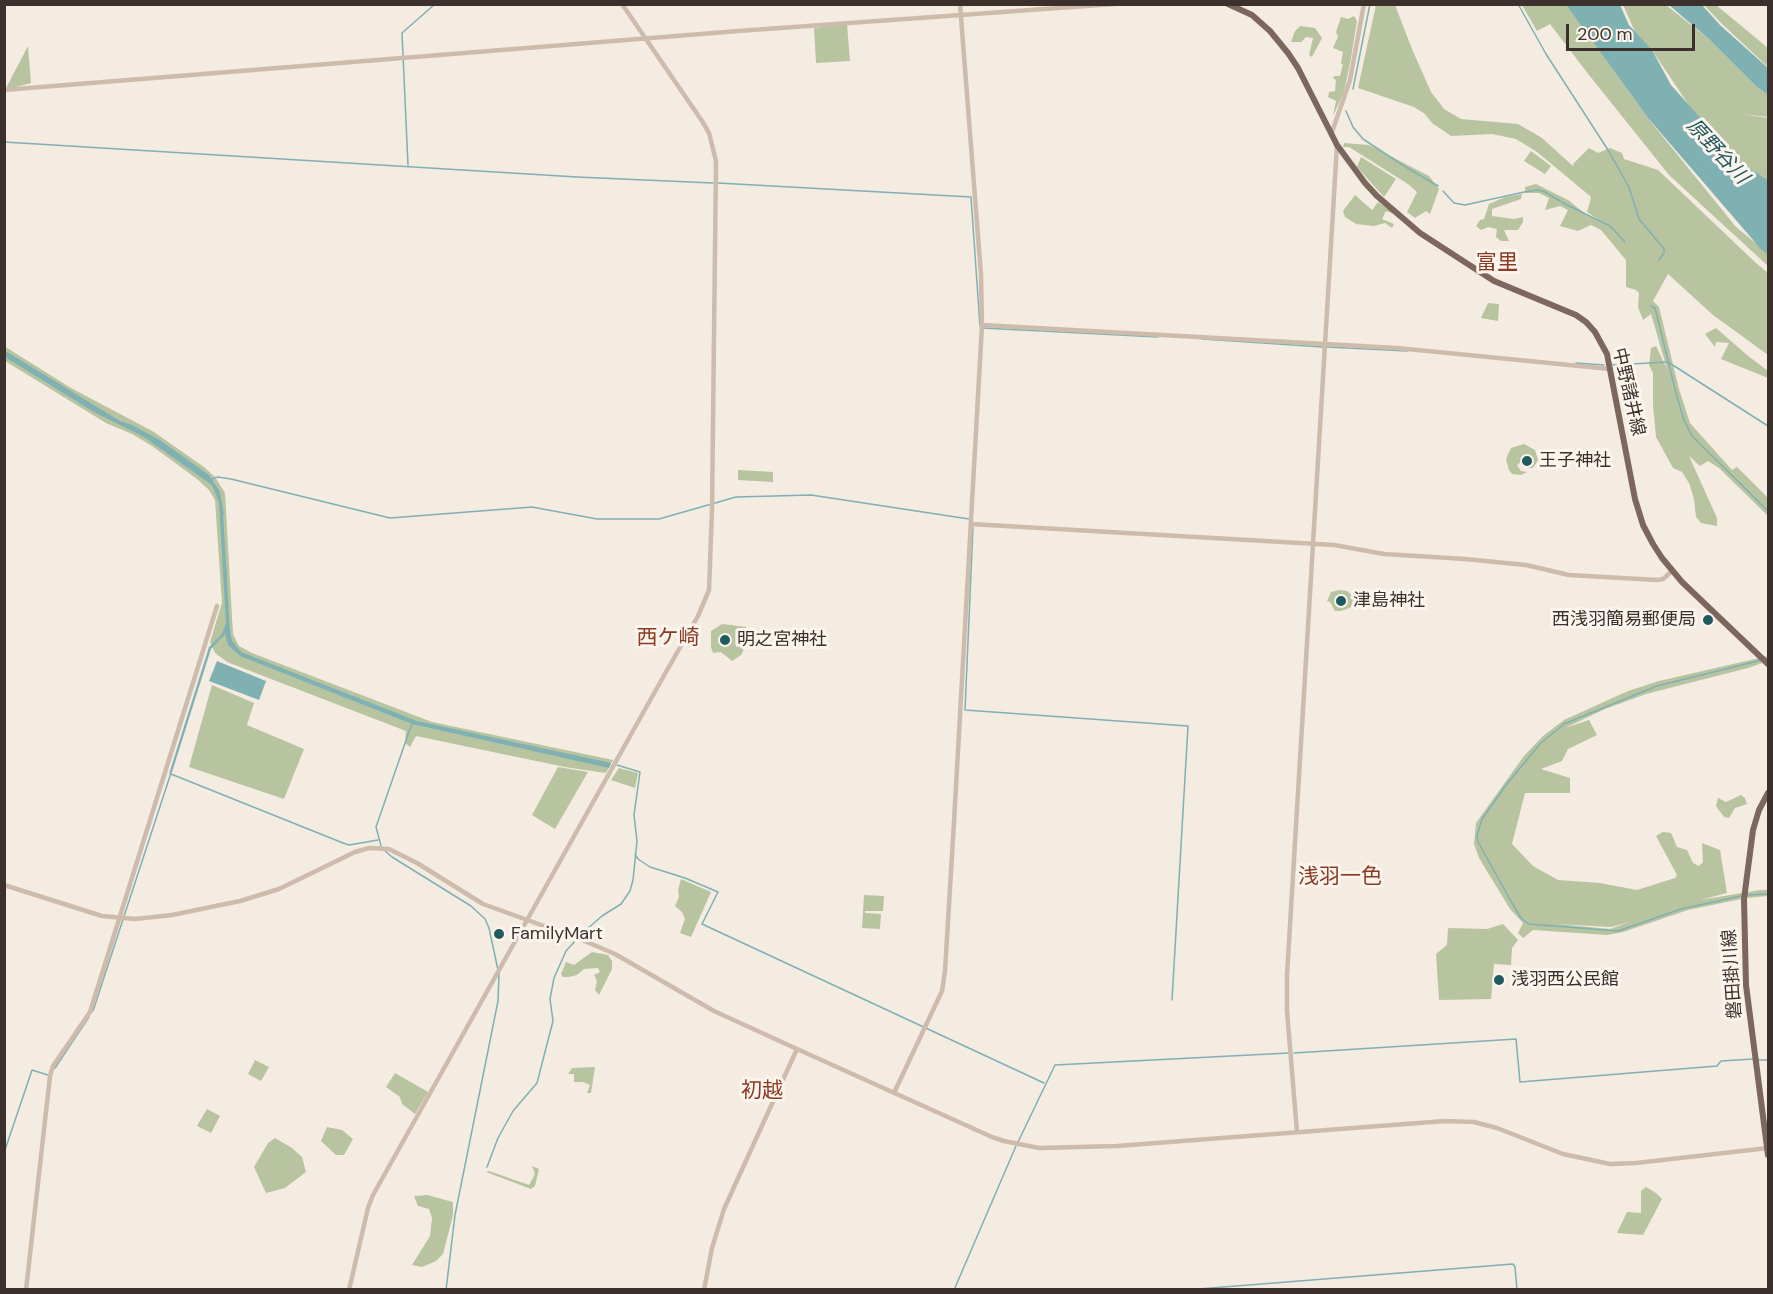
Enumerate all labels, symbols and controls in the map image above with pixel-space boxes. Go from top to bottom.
scale bar [1569,12,1698,50]
text: 200 m [1577,22,1633,46]
water label: 原野谷川 [1681,115,1753,189]
district label: 富里 [1476,250,1518,276]
street label: 中野諸井線 [1607,346,1649,438]
place label: 王子神社 [1539,450,1611,472]
marker: 王子神社 [1520,454,1534,468]
place label: 津島神社 [1353,590,1425,612]
marker: 津島神社 [1334,594,1348,608]
place label: 西浅羽簡易郵便局 [1552,609,1696,631]
marker: 西浅羽簡易郵便局 [1701,613,1715,627]
district label: 西ケ崎 [637,625,699,651]
place label: 明之宮神社 [737,629,827,651]
marker: 明之宮神社 [718,633,732,647]
district label: 浅羽一色 [1298,864,1382,890]
place label: FamilyMart [511,923,603,945]
marker: FamilyMart [492,927,506,941]
street label: 磐田掛川線 [1719,928,1747,1020]
place label: 浅羽西公民館 [1511,969,1619,991]
marker: 浅羽西公民館 [1492,973,1506,987]
district label: 初越 [741,1078,783,1104]

